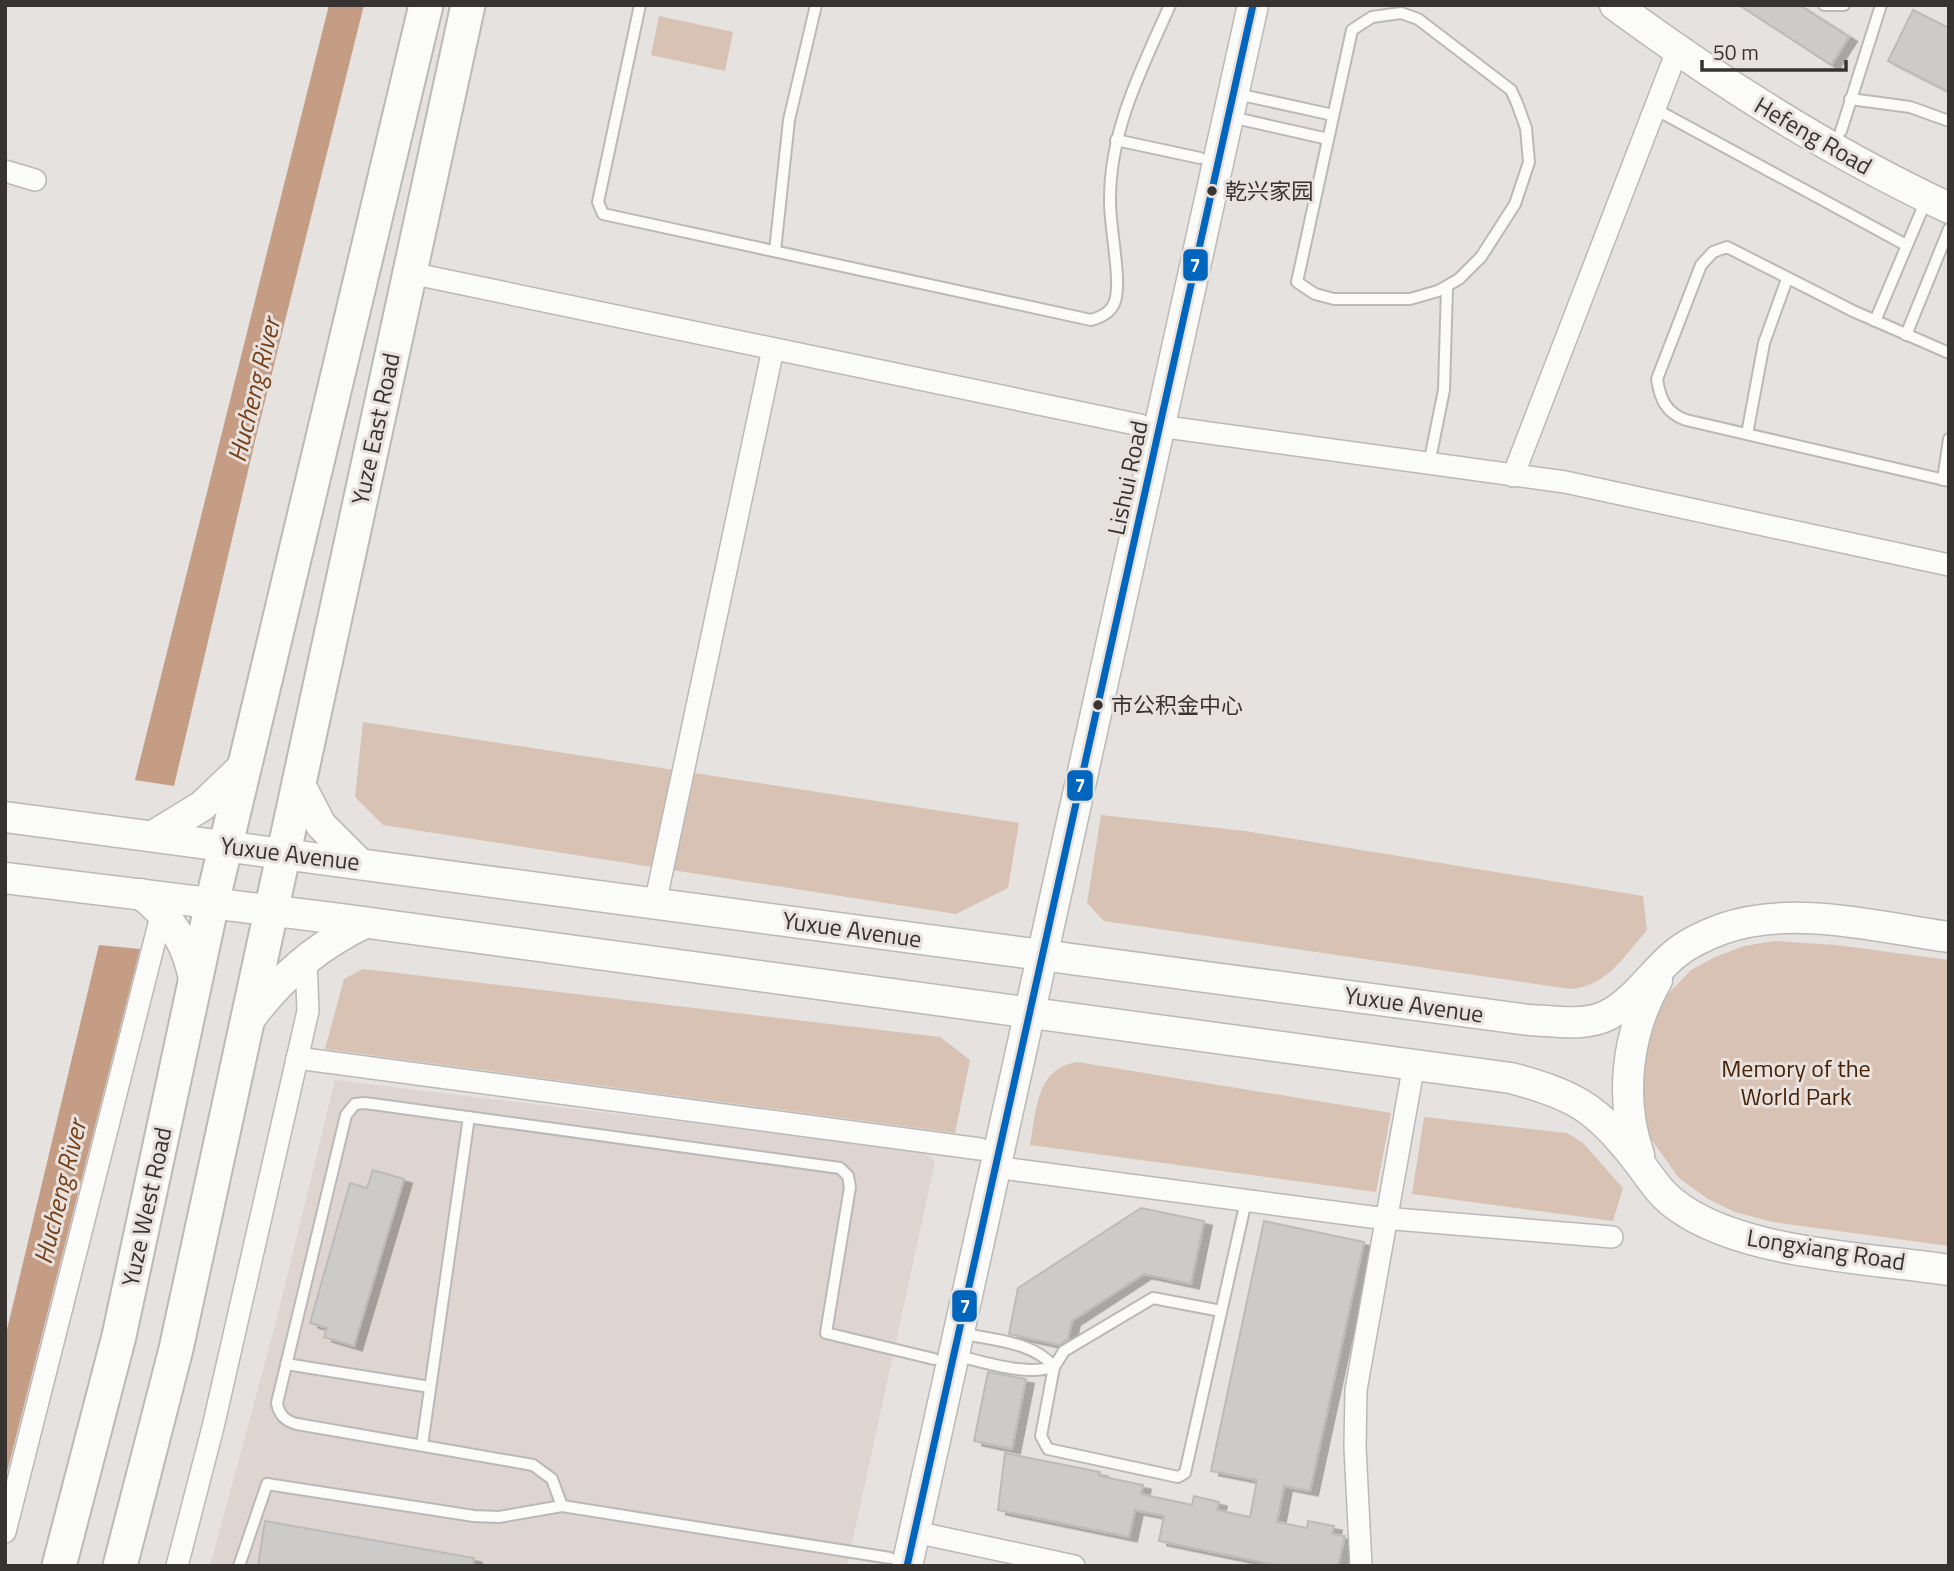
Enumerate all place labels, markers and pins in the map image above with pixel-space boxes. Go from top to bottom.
place label: 乾兴家园 [1225,174,1313,208]
marker: 乾兴家园 [1205,184,1219,198]
place label: 市公积金中心 [1111,688,1243,722]
marker: 市公积金中心 [1091,698,1105,712]

